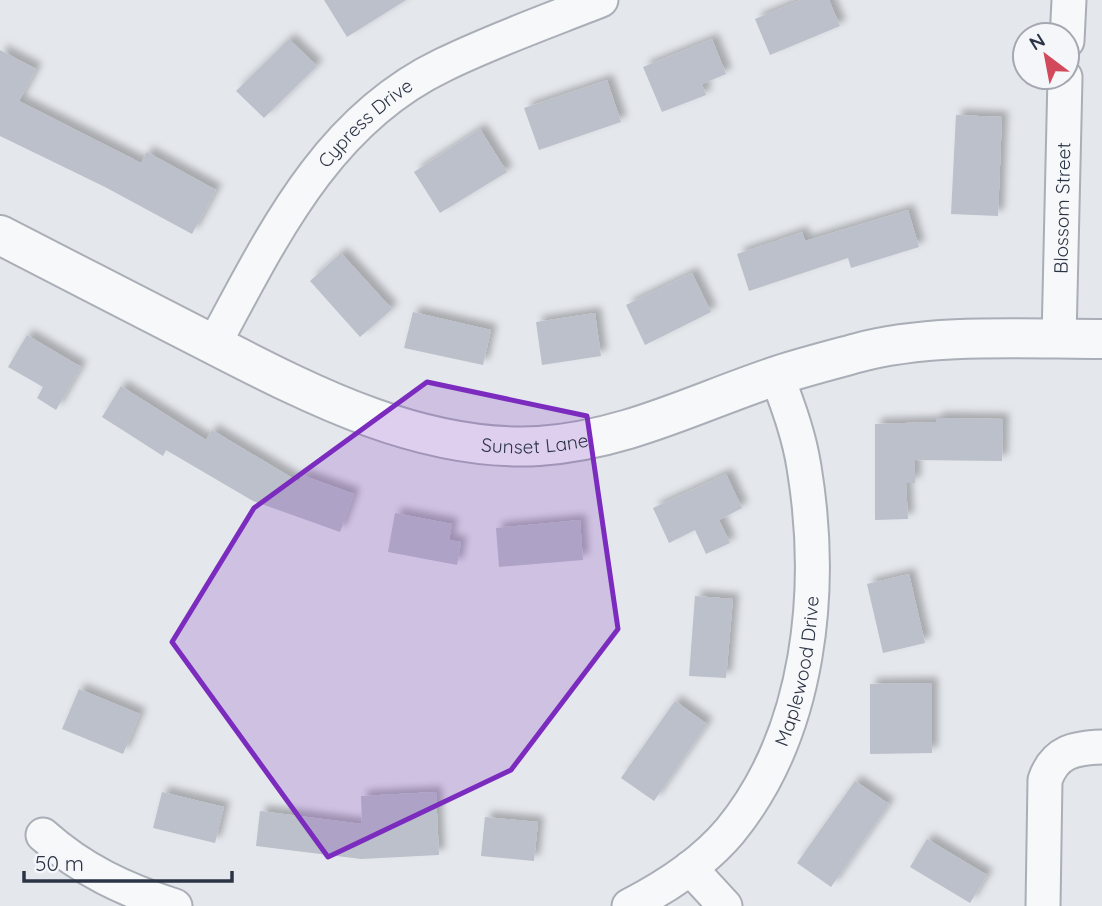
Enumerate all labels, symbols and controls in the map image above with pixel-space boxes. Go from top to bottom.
north arrow [1011,21,1081,91]
text: N [1025,28,1049,55]
street label: Cypress Drive [313,73,417,172]
street label: Blossom Street [1048,142,1076,274]
street label: Sunset Lane [480,428,590,459]
street label: Maplewood Drive [769,595,824,750]
scale bar [24,839,233,883]
text: 50 m [35,850,84,876]

